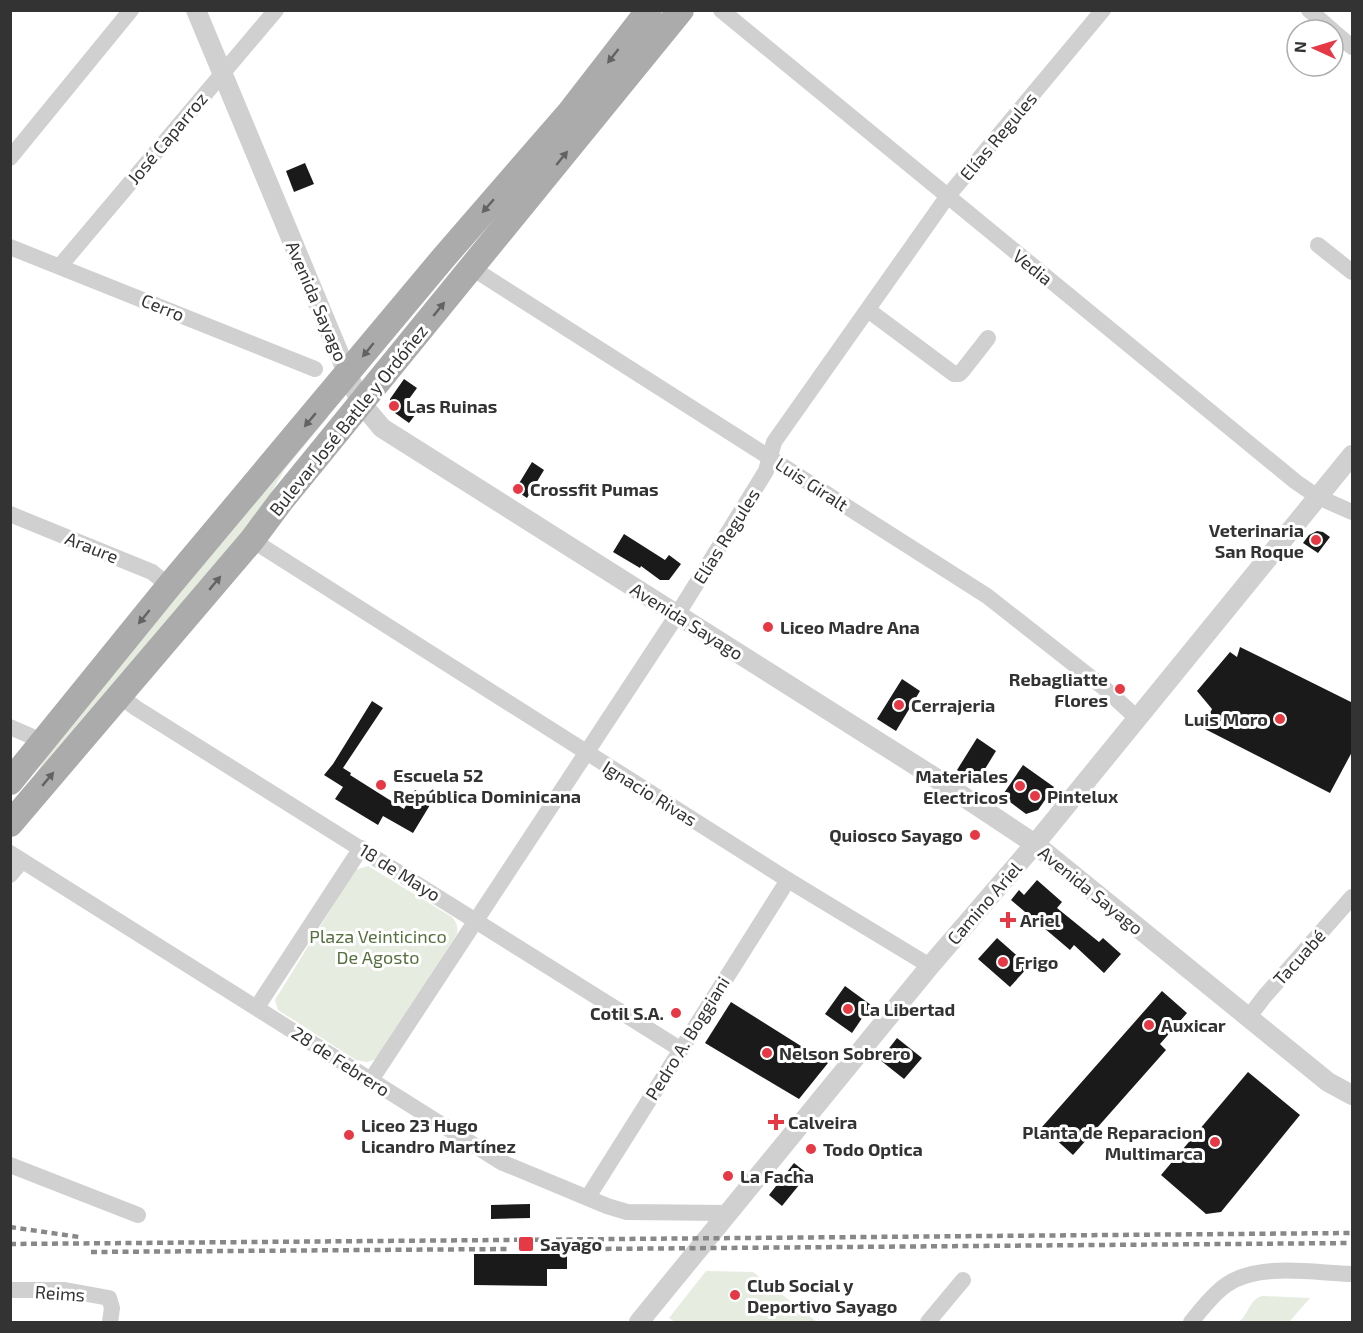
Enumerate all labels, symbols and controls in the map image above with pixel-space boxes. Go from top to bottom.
north arrow [1285,18,1345,78]
text: N [1290,40,1309,53]
one-way arrow [607,49,619,64]
street label: José Caparroz [122,88,212,188]
street label: Elías Regules [955,88,1041,184]
one-way arrow [555,150,567,165]
one-way arrow [482,198,495,213]
street label: Avenida Sayago [282,238,352,364]
street label: Vedia [1009,244,1057,290]
street label: Cerro [138,288,188,326]
one-way arrow [432,301,445,317]
street label: Bulevar José Batlle y Ordóñez [264,320,432,520]
one-way arrow [362,342,375,357]
place label: Las Ruinas [406,395,497,417]
marker: Las Ruinas [387,399,401,413]
one-way arrow [304,412,317,427]
street label: Luis Giralt [772,452,853,516]
place label: Crossfit Pumas [530,478,659,500]
marker: Crossfit Pumas [511,482,525,496]
street label: Elías Regules [688,484,764,588]
place label: Veterinaria San Roque [1209,519,1304,562]
street label: Araure [62,526,122,568]
marker: Veterinaria San Roque [1309,533,1323,547]
one-way arrow [209,575,222,591]
street label: Avenida Sayago [627,578,747,664]
one-way arrow [137,609,150,625]
place label: Liceo Madre Ana [780,616,920,638]
marker: Liceo Madre Ana [761,620,775,634]
place label: Rebagliatte Flores [1009,668,1108,711]
marker: Rebagliatte Flores [1113,682,1127,696]
place label: Cerrajeria [911,694,995,716]
marker: Cerrajeria [892,698,906,712]
place label: Luis Moro [1184,708,1268,730]
marker: Luis Moro [1273,712,1287,726]
street label: Ignacio Rivas [599,755,701,831]
place label: Escuela 52 República Dominicana [393,764,581,807]
place label: Materiales Electricos [915,765,1008,808]
one-way arrow [42,771,55,787]
marker: Escuela 52 República Dominicana [374,778,388,792]
marker: Materiales Electricos [1013,779,1027,793]
place label: Pintelux [1047,785,1119,807]
marker: Pintelux [1028,789,1042,803]
place label: Quiosco Sayago [829,824,963,846]
marker: Quiosco Sayago [968,828,982,842]
street label: 18 de Mayo [355,838,445,906]
street label: Avenida Sayago [1034,841,1148,939]
street label: Camino Ariel [942,857,1026,949]
place label: Ariel [1020,909,1061,931]
marker: Ariel [1001,913,1015,927]
park label: Plaza Veinticinco De Agosto [309,925,447,968]
street label: Tacuabé [1268,925,1330,989]
place label: Frigo [1015,951,1058,973]
marker: Frigo [996,955,1010,969]
street label: Pedro A. Boggiani [640,972,734,1104]
place label: La Libertad [860,998,955,1020]
place label: Cotil S.A. [590,1002,664,1024]
marker: La Libertad [841,1002,855,1016]
marker: Cotil S.A. [669,1006,683,1020]
place label: Auxicar [1161,1014,1226,1036]
marker: Auxicar [1142,1018,1156,1032]
street label: 28 de Febrero [288,1021,394,1101]
place label: Nelson Sobrero [779,1042,911,1064]
marker: Nelson Sobrero [760,1046,774,1060]
place label: Calveira [788,1111,857,1133]
place label: Liceo 23 Hugo Licandro Martínez [361,1114,516,1157]
marker: Calveira [769,1115,783,1129]
place label: Planta de Reparacion Multimarca [1022,1121,1203,1164]
marker: Liceo 23 Hugo Licandro Martínez [342,1128,356,1142]
marker: Planta de Reparacion Multimarca [1208,1135,1222,1149]
place label: Todo Optica [823,1138,923,1160]
marker: Todo Optica [804,1142,818,1156]
place label: La Facha [740,1165,814,1187]
marker: La Facha [721,1169,735,1183]
place label: Sayago [540,1233,602,1255]
marker: Sayago [517,1235,535,1253]
place label: Club Social y Deportivo Sayago [747,1274,897,1317]
street label: Reims [34,1280,86,1306]
marker: Club Social y Deportivo Sayago [728,1288,742,1302]

